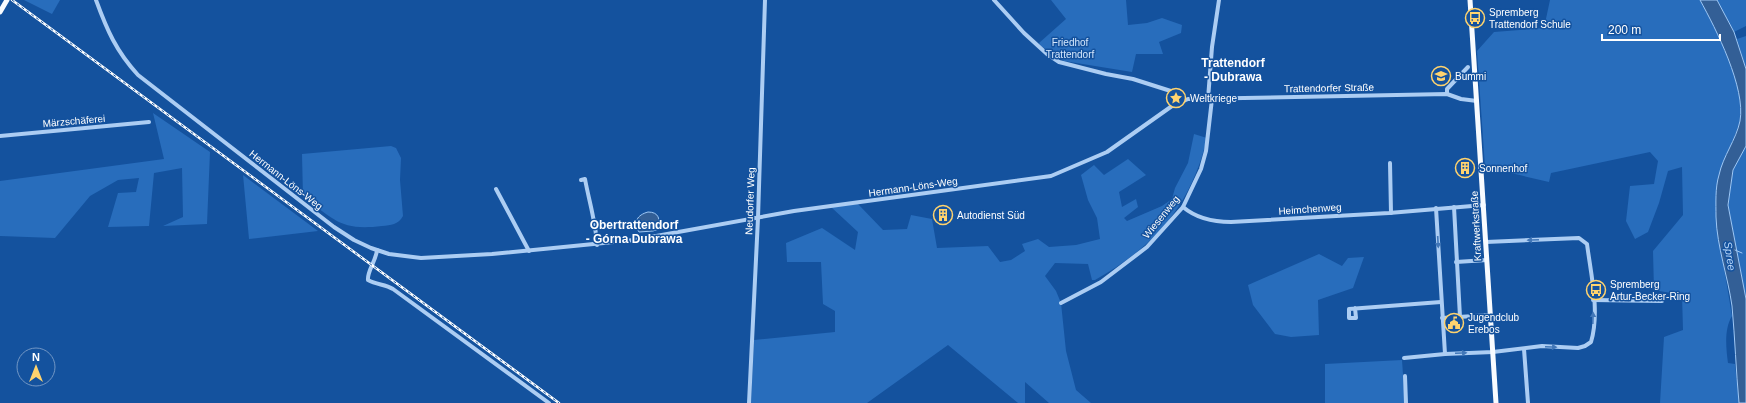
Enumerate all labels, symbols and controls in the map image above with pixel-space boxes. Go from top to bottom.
bus stop icon: Spremberg Trattendorf Schule [1464,7,1486,29]
place label: Spremberg Trattendorf Schule [1489,7,1571,30]
scale bar [1602,16,1720,42]
text: 200 m [1608,23,1641,37]
park label: Friedhof Trattendorf [1046,37,1094,60]
district label: Trattendorf - Dubrawa [1201,56,1266,84]
school or university icon: Bummi [1430,65,1452,87]
place label: Bummi [1455,71,1486,82]
street label: Trattendorfer Straße [1284,82,1375,94]
place icon: Weltkriege [1165,87,1187,109]
place label: Weltkriege [1190,93,1237,104]
street label: Märzschäferei [42,113,106,129]
street label: Hermann-Löns-Weg [247,148,325,212]
building icon: Sonnenhof [1454,157,1476,179]
place label: Sonnenhof [1479,163,1528,174]
street label: Neudorfer Weg [743,167,757,235]
street label: Hermann-Löns-Weg [868,175,958,199]
street label: Kraftwerkstraße [1469,190,1483,262]
street label: Wiesenweg [1140,193,1182,241]
street label: Heimchenweg [1278,201,1342,217]
building icon: Autodienst Süd [932,204,954,226]
place label: Autodienst Süd [957,210,1025,221]
district label: Obertrattendorf - Górna Dubrawa [586,218,683,246]
one-way arrow [1435,236,1441,249]
one-way arrow [1527,237,1539,244]
water label: Spree [1722,241,1738,271]
bus stop icon: Spremberg Artur-Becker-Ring [1585,279,1607,301]
place label: Spremberg Artur-Becker-Ring [1610,279,1690,302]
public building icon: Jugendclub Erebos [1443,312,1465,334]
place label: Jugendclub Erebos [1468,312,1520,335]
one-way arrow [1590,312,1597,324]
one-way arrow [1545,343,1557,350]
north arrow [16,347,56,387]
one-way arrow [1455,350,1467,357]
text: N [32,351,40,363]

